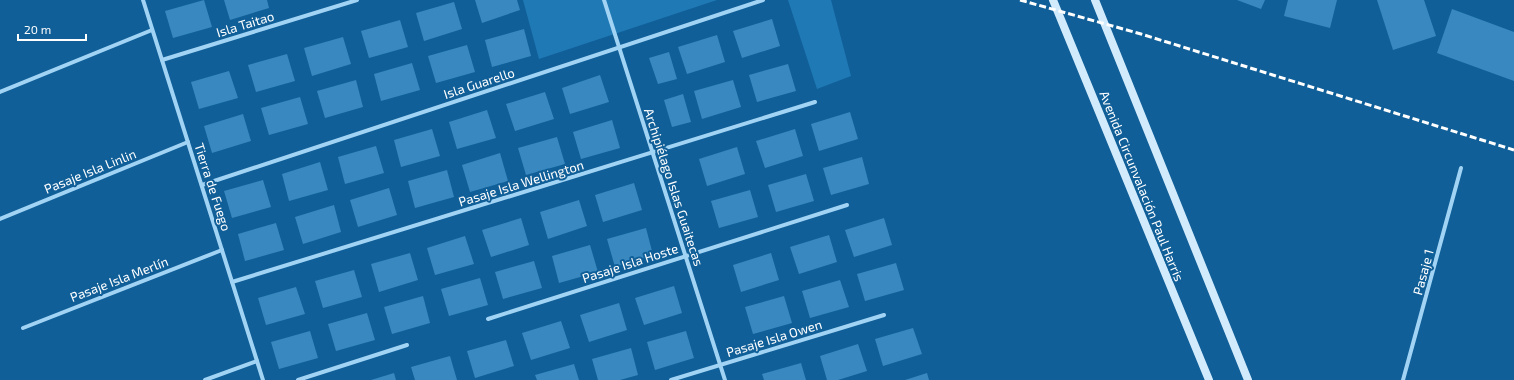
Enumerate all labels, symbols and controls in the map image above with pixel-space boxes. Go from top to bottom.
street label: Isla Taitao [214,8,276,40]
scale bar [18,16,86,42]
text: 20 m [24,22,51,36]
street label: Isla Guarello [441,64,517,102]
street label: Avenida Circunvalación Paul Harris [1096,88,1188,284]
street label: Archipiélago Islas Guaitecas [641,106,707,268]
street label: Tierra de Fuego [191,141,235,233]
street label: Pasaje Isla Linlin [42,145,138,197]
street label: Pasaje Isla Wellington [456,156,586,210]
street label: Pasaje Isla Hoste [580,240,680,286]
street label: Pasaje 1 [1409,247,1437,297]
street label: Pasaje Isla Merlín [68,253,170,305]
street label: Pasaje Isla Owen [724,316,824,360]

